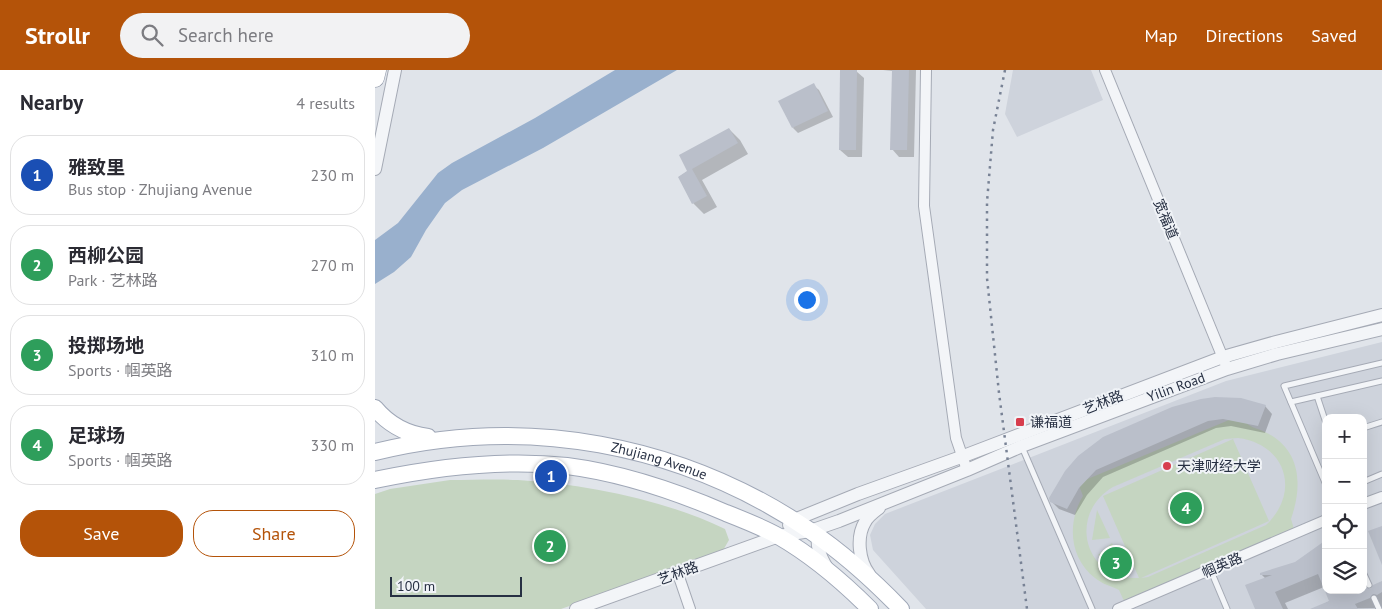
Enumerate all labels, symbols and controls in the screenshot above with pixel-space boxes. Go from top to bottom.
search box [120,13,470,58]
text: Strollr [25,20,90,51]
icon: search [138,21,166,49]
text: Search here [178,23,274,47]
text: Map [1145,24,1177,47]
text: Directions [1205,24,1283,47]
text: Saved [1311,24,1357,47]
text: Nearby [20,89,83,116]
text: 4 results [296,93,355,113]
text: 雅致里 [68,155,125,179]
text: 1 [32,165,42,185]
text: 230 m [311,165,354,185]
text: Bus stop · Zhujiang Avenue [68,179,252,199]
street label: 宽福道 [1150,196,1182,242]
text: 西柳公园 [68,243,144,267]
text: 2 [32,255,42,275]
text: 270 m [311,255,354,275]
text: Park · 艺林路 [68,270,158,290]
your location [794,287,820,313]
text: 投掷场地 [68,333,144,357]
text: 3 [32,345,42,365]
text: 310 m [311,345,354,365]
text: Sports · 帼英路 [68,360,173,380]
street label: Yilin Road [1145,368,1207,406]
street label: 艺林路 [1080,386,1126,418]
place label: 谦福道 [1030,413,1072,431]
map controls [1322,414,1367,594]
button: + [1322,414,1367,459]
marker: 谦福道 [1014,416,1026,428]
text: 足球场 [68,423,125,447]
text: 4 [32,435,42,455]
text: 330 m [311,435,354,455]
street label: Zhujiang Avenue [609,438,710,484]
text: Sports · 帼英路 [68,450,173,470]
pin: 1 [535,457,567,495]
place label: 天津财经大学 [1177,457,1261,475]
button: − [1322,459,1367,504]
marker: 天津财经大学 [1161,460,1173,472]
pin: 4 [1170,489,1202,527]
button: locate [1322,504,1367,549]
button: Save [20,510,183,557]
button: Share [193,510,355,557]
pin: 2 [534,527,566,565]
pin: 3 [1100,544,1132,582]
street label: 帼英路 [1199,549,1245,581]
button: layers [1322,549,1367,594]
street label: 艺林路 [655,557,701,589]
scale bar [390,574,523,597]
text: 100 m [397,577,435,595]

